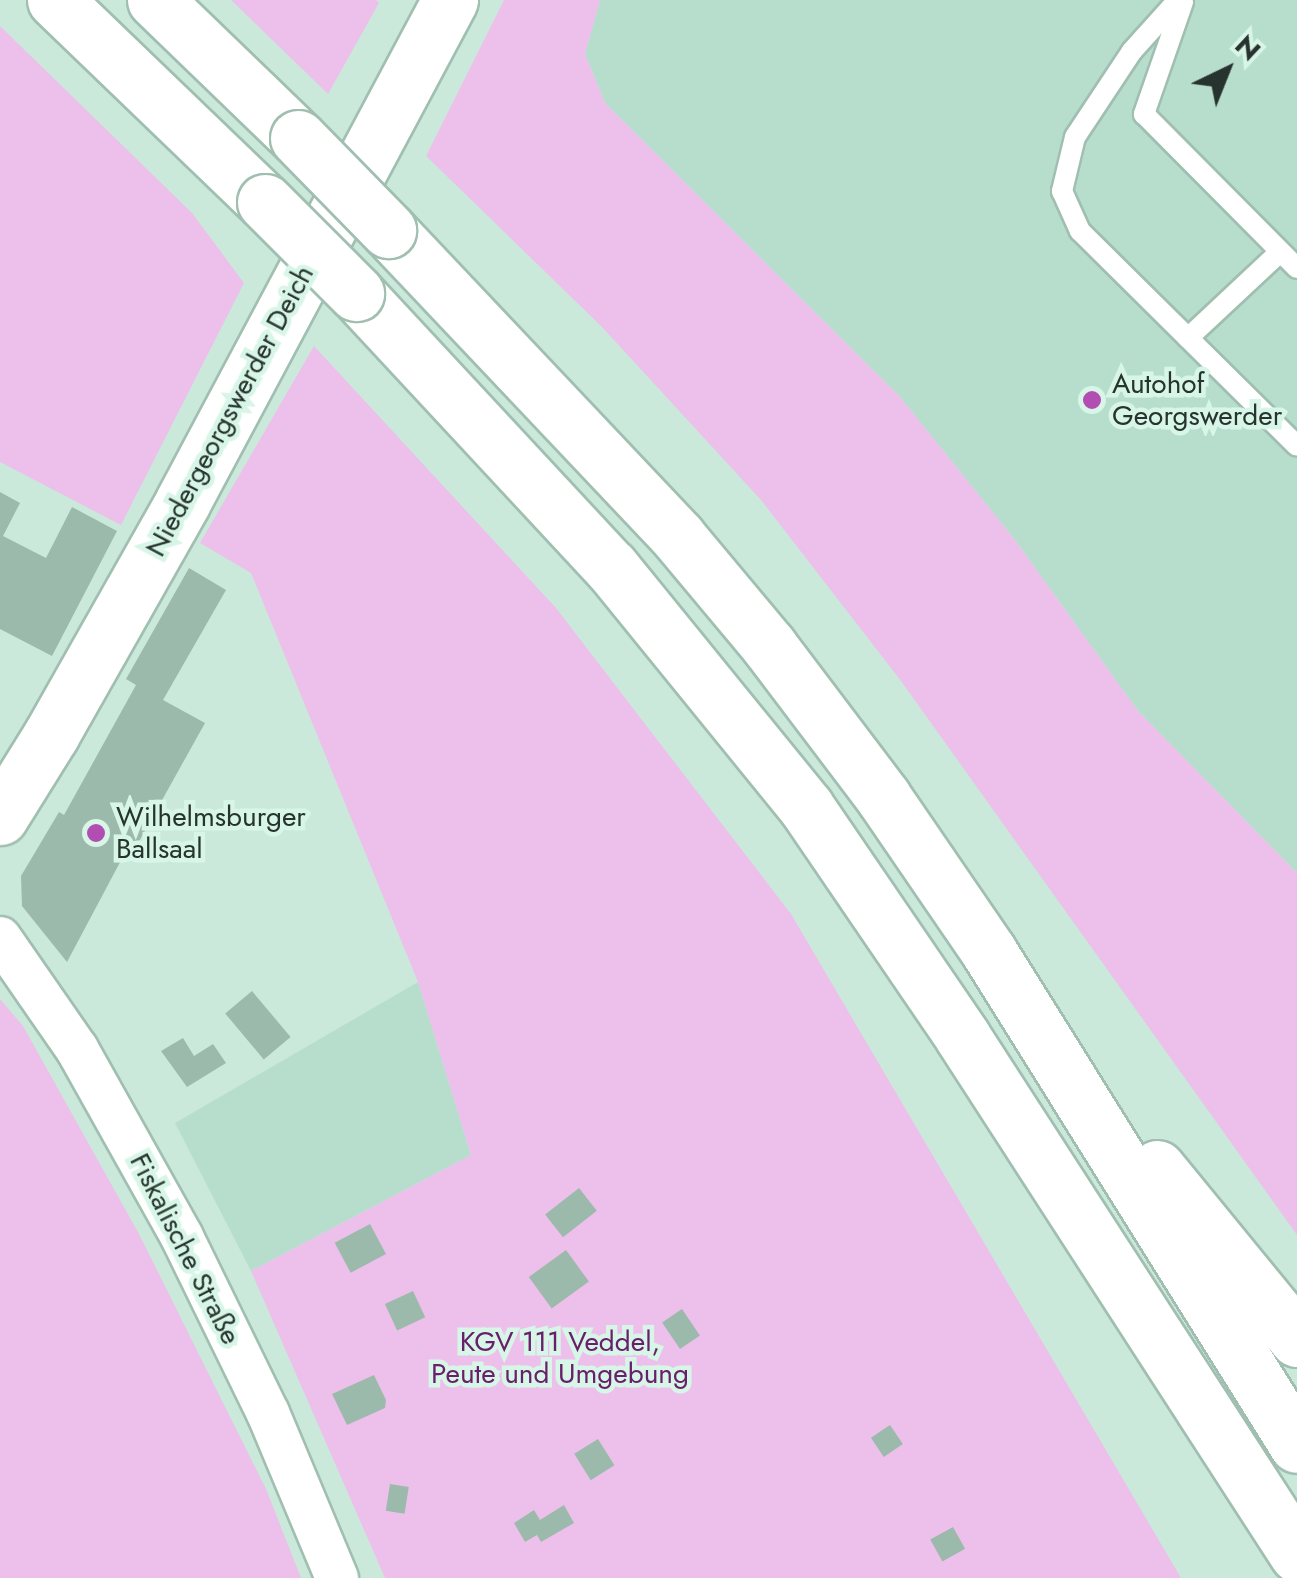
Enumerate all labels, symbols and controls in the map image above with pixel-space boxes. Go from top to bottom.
north arrow [1177,20,1277,120]
text: N [1226,25,1270,70]
street label: Niedergeorgswerder Deich [139,260,321,562]
place label: Autohof Georgswerder [1112,367,1282,433]
marker: Autohof Georgswerder [1081,389,1103,411]
place label: Wilhelmsburger Ballsaal [116,800,306,866]
marker: Wilhelmsburger Ballsaal [85,822,107,844]
street label: Fiskalische Straße [122,1148,248,1350]
park label: KGV 111 Veddel, Peute und Umgebung [431,1325,689,1391]

